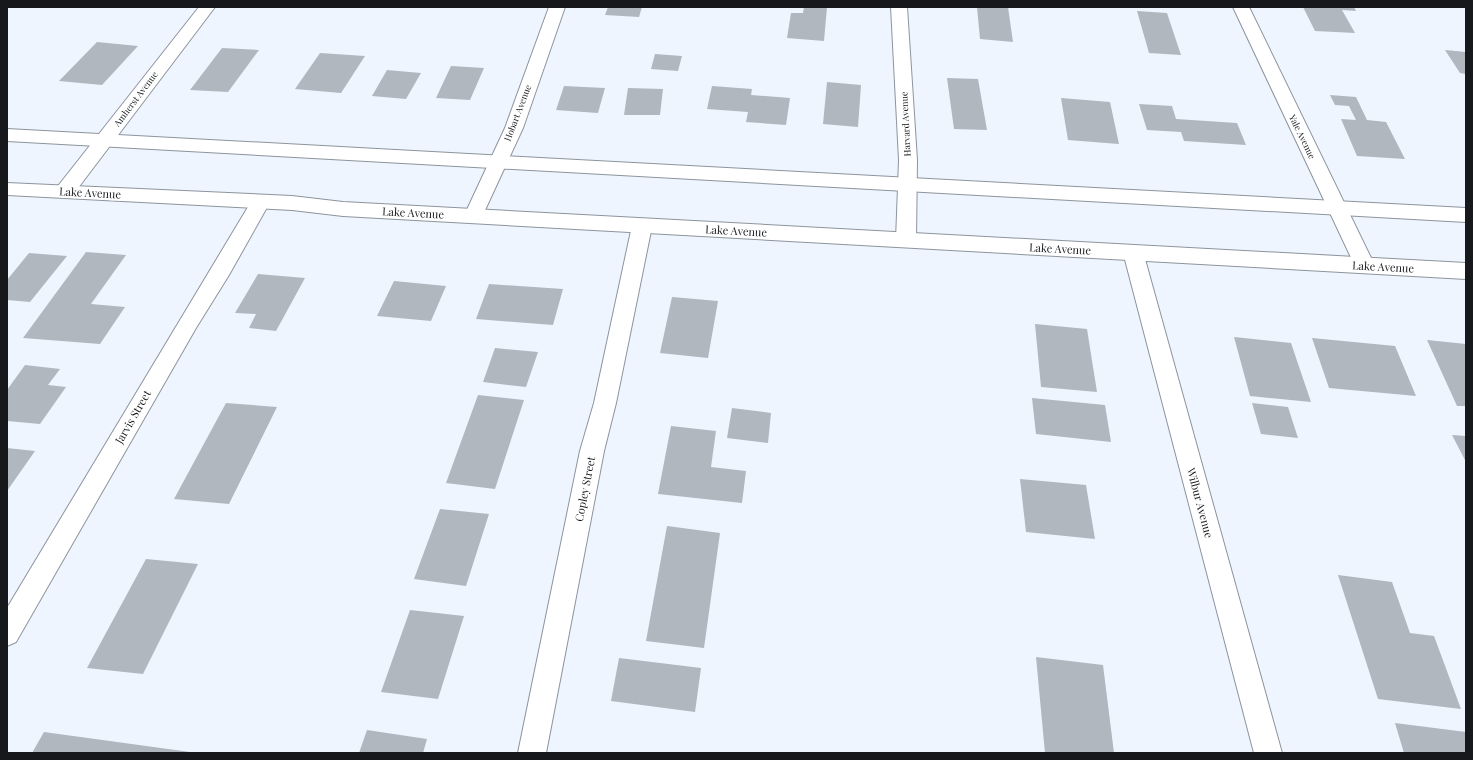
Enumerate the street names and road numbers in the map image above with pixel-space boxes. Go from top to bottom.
street label: Amherst Avenue [110,68,160,129]
street label: Hobart Avenue [501,82,534,143]
street label: Harvard Avenue [897,91,913,157]
street label: Yale Avenue [1287,112,1319,161]
street label: Lake Avenue [59,183,122,202]
street label: Lake Avenue [382,203,445,222]
street label: Lake Avenue [705,221,768,240]
street label: Lake Avenue [1029,239,1092,258]
street label: Lake Avenue [1352,257,1415,276]
street label: Jarvis Street [111,387,154,447]
street label: Copley Street [571,455,598,523]
street label: Wilbur Avenue [1184,465,1217,540]

